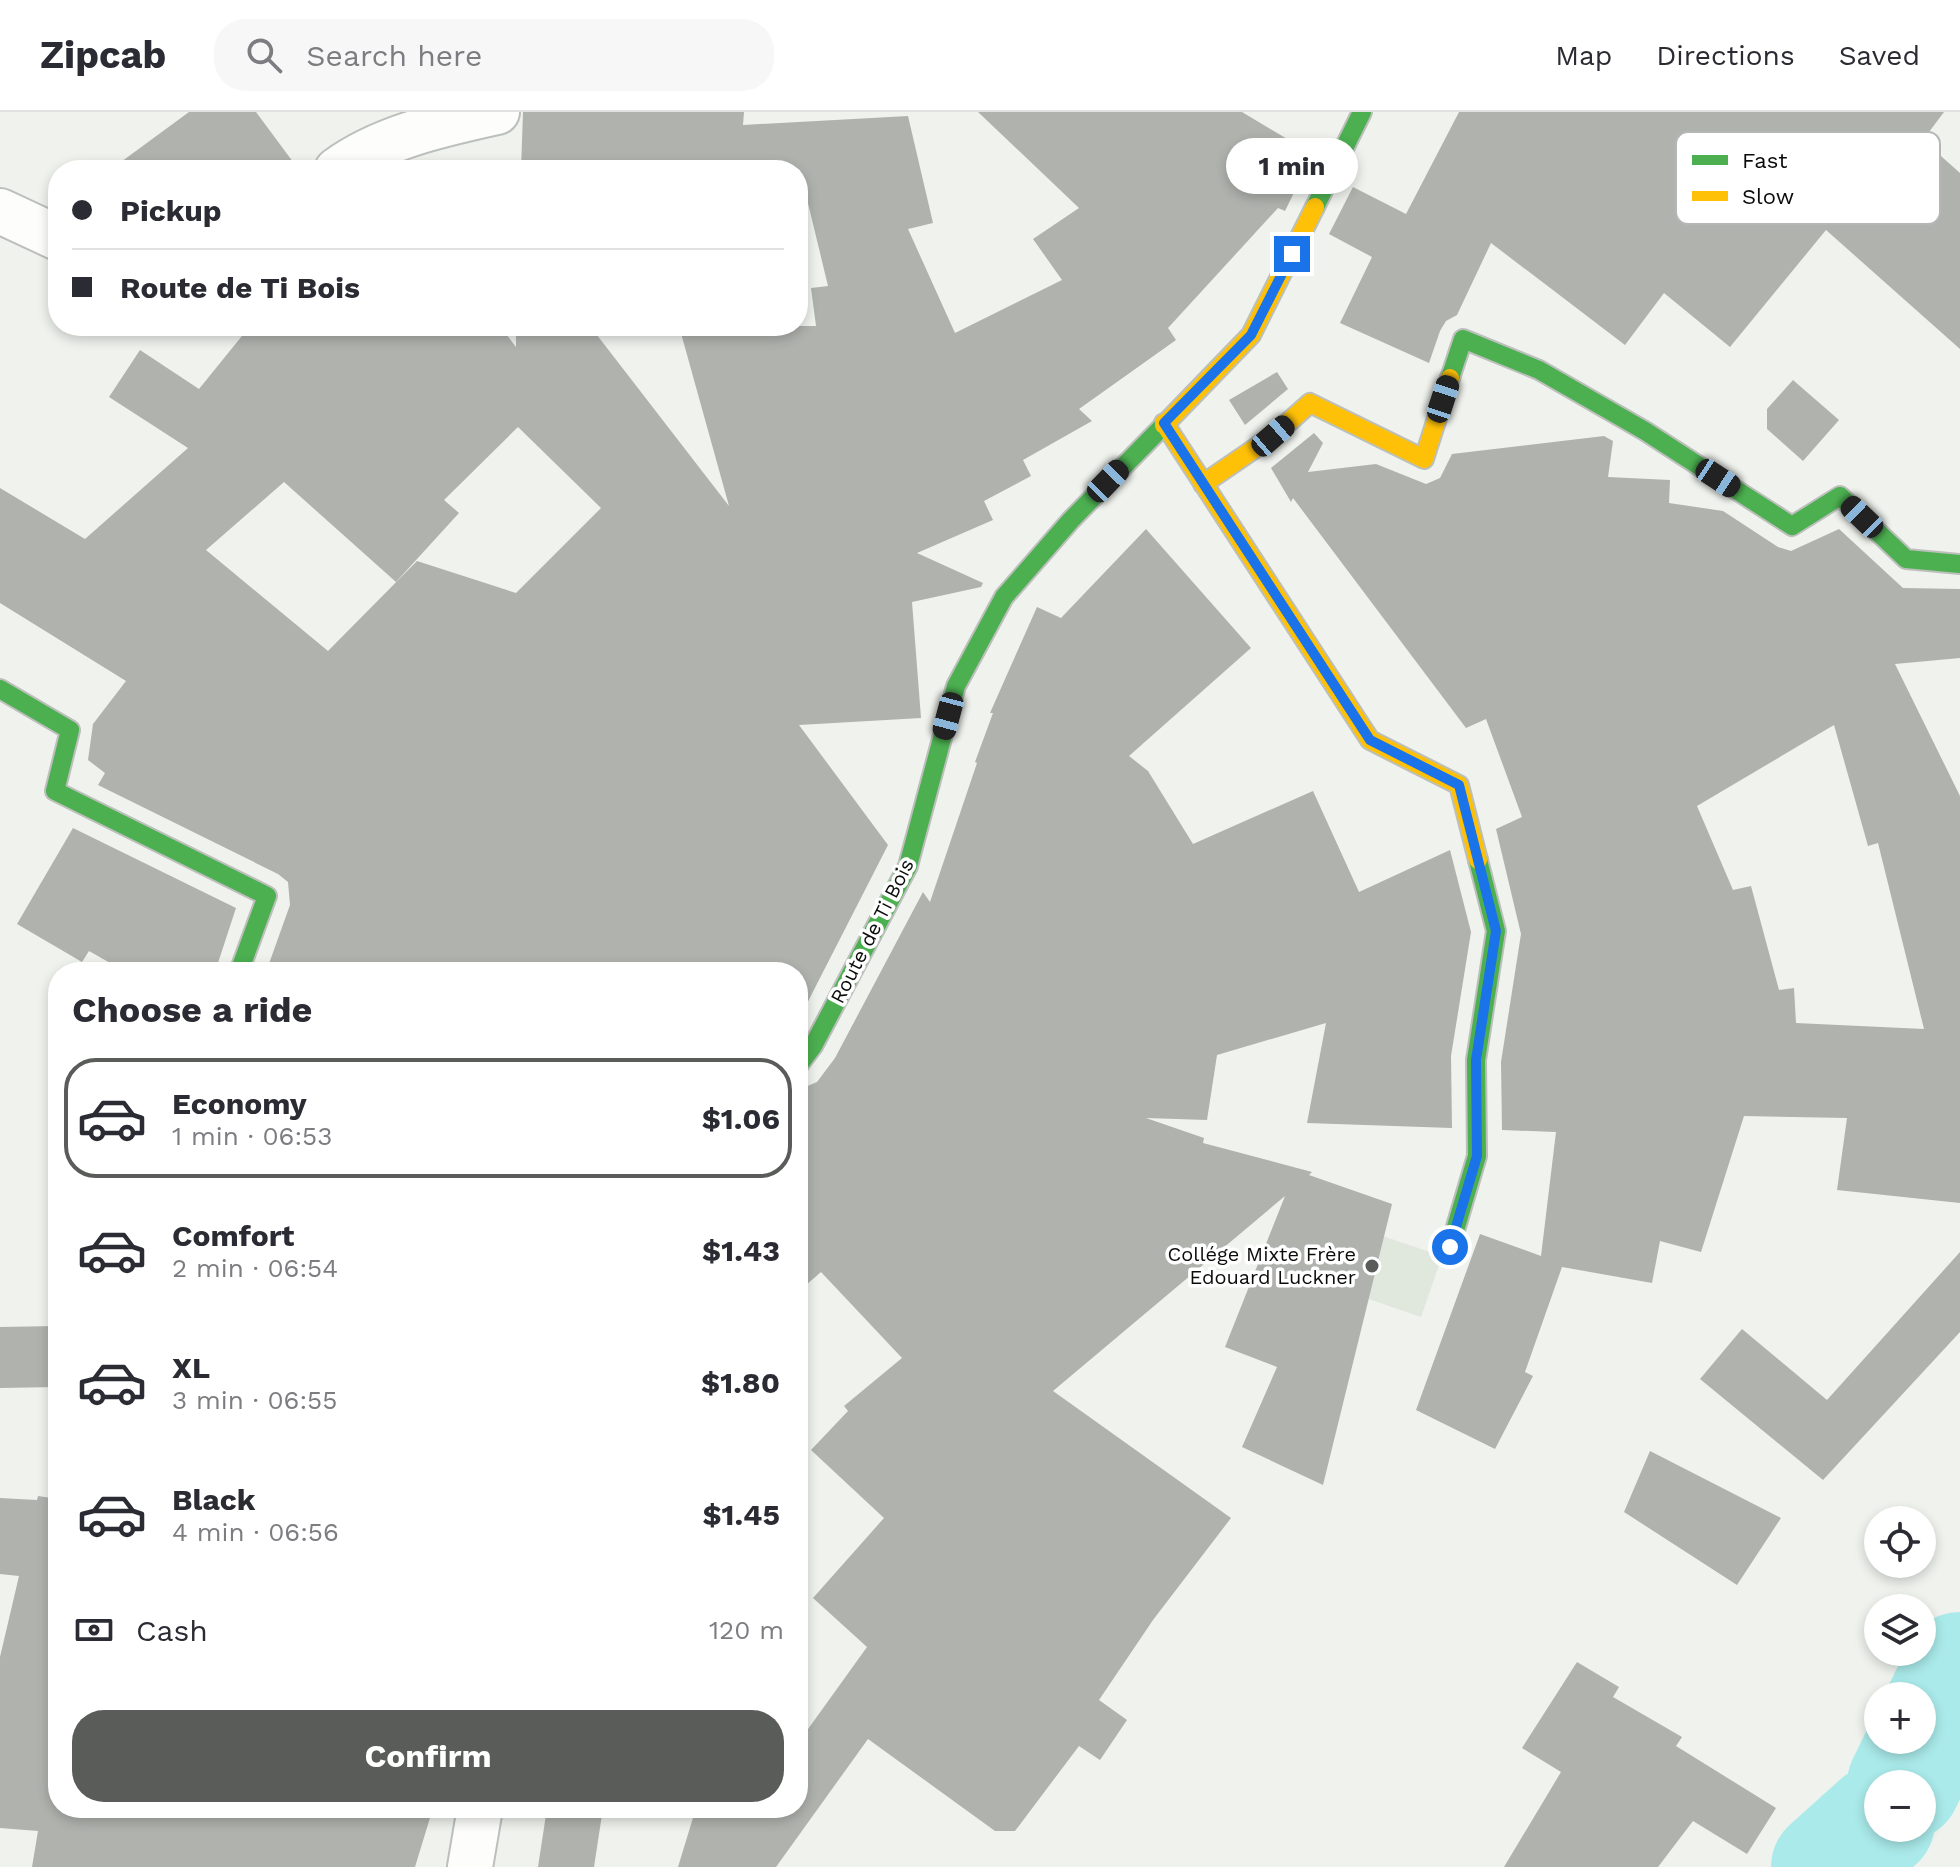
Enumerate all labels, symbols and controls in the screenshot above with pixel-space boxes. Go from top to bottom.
search box [214,19,774,91]
text: Zipcab [40,33,166,77]
icon: search [242,33,286,77]
text: Search here [306,38,482,73]
text: Map [1555,39,1612,72]
text: Directions [1656,39,1795,72]
text: Saved [1839,39,1920,72]
legend [1676,132,1940,224]
callout: 1 min [1226,138,1358,194]
text: Fast [1742,148,1788,173]
text: 1 min [1259,151,1325,181]
text: Slow [1742,184,1794,209]
text: Pickup [120,193,222,228]
route end [1274,236,1310,272]
text: Route de Ti Bois [120,270,360,305]
car [1424,372,1462,426]
car [1247,411,1299,461]
car [1083,455,1133,507]
car [1691,455,1745,501]
car [1836,492,1888,542]
car [930,690,966,742]
street label: Route de Ti Bois [825,855,919,1007]
text: Choose a ride [72,989,312,1031]
icon: car [76,1082,148,1154]
text: Economy [172,1086,307,1121]
text: $1.06 [702,1101,780,1136]
text: 1 min · 06:53 [172,1121,332,1151]
icon: car [76,1214,148,1286]
text: Comfort [172,1218,294,1253]
route start [1432,1229,1468,1265]
text: $1.43 [702,1233,780,1268]
place label: Collége Mixte Frère Edouard Luckner [1168,1242,1356,1289]
text: 2 min · 06:54 [172,1253,338,1283]
marker: Collége Mixte Frère Edouard Luckner [1363,1257,1381,1275]
icon: car [76,1346,148,1418]
text: XL [172,1350,210,1385]
text: $1.80 [701,1365,780,1400]
text: 3 min · 06:55 [172,1385,337,1415]
icon: car [76,1478,148,1550]
text: Black [172,1482,256,1517]
text: $1.45 [702,1497,780,1532]
map controls [1864,1506,1936,1842]
button: locate [1864,1506,1936,1578]
text: 4 min · 06:56 [172,1517,339,1547]
button: layers [1864,1594,1936,1666]
icon: cash [72,1608,116,1652]
text: Cash [136,1613,208,1648]
text: 120 m [709,1615,784,1645]
button: + [1864,1682,1936,1754]
button: Confirm [72,1710,784,1802]
button: − [1864,1770,1936,1842]

